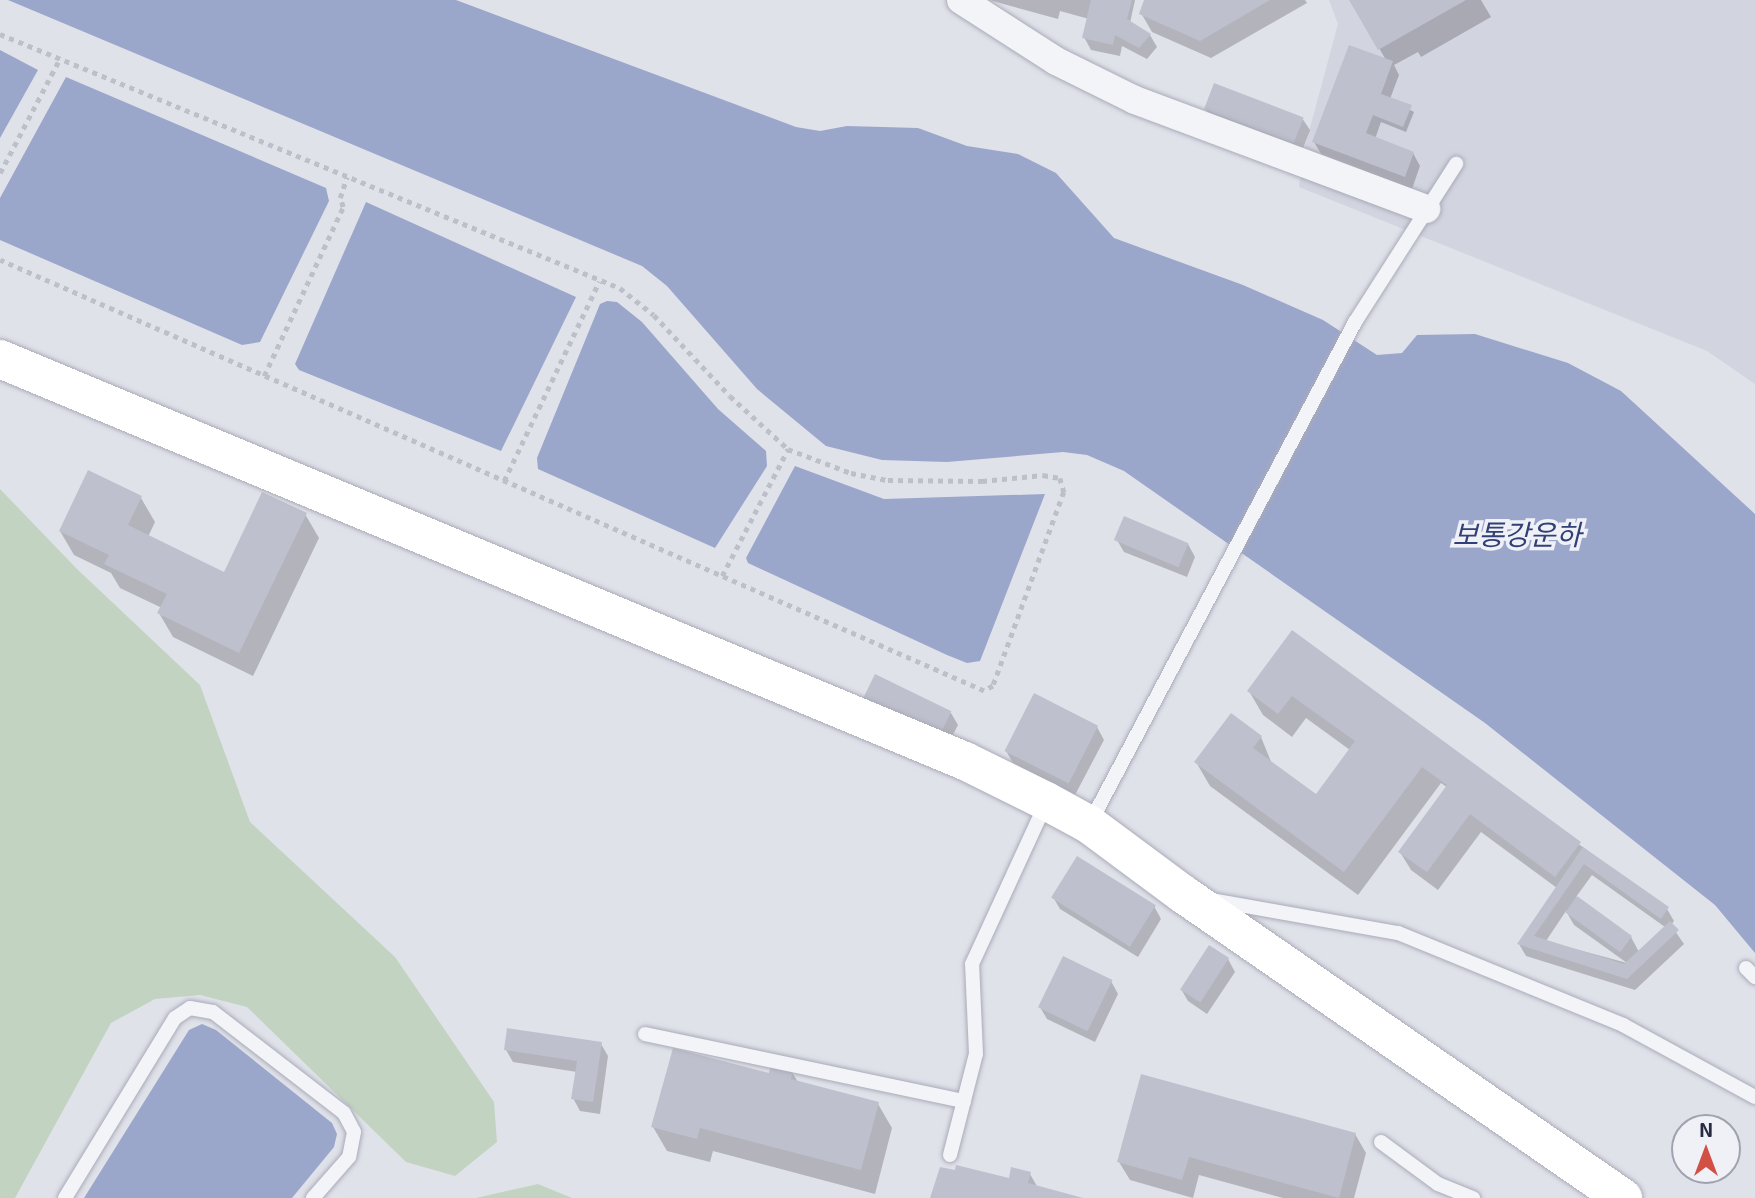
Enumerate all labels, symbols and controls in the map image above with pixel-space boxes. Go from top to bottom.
water label: 보통강운하 [1453,517,1581,551]
north arrow [1671,1114,1741,1184]
text: N [1699,1118,1713,1141]

